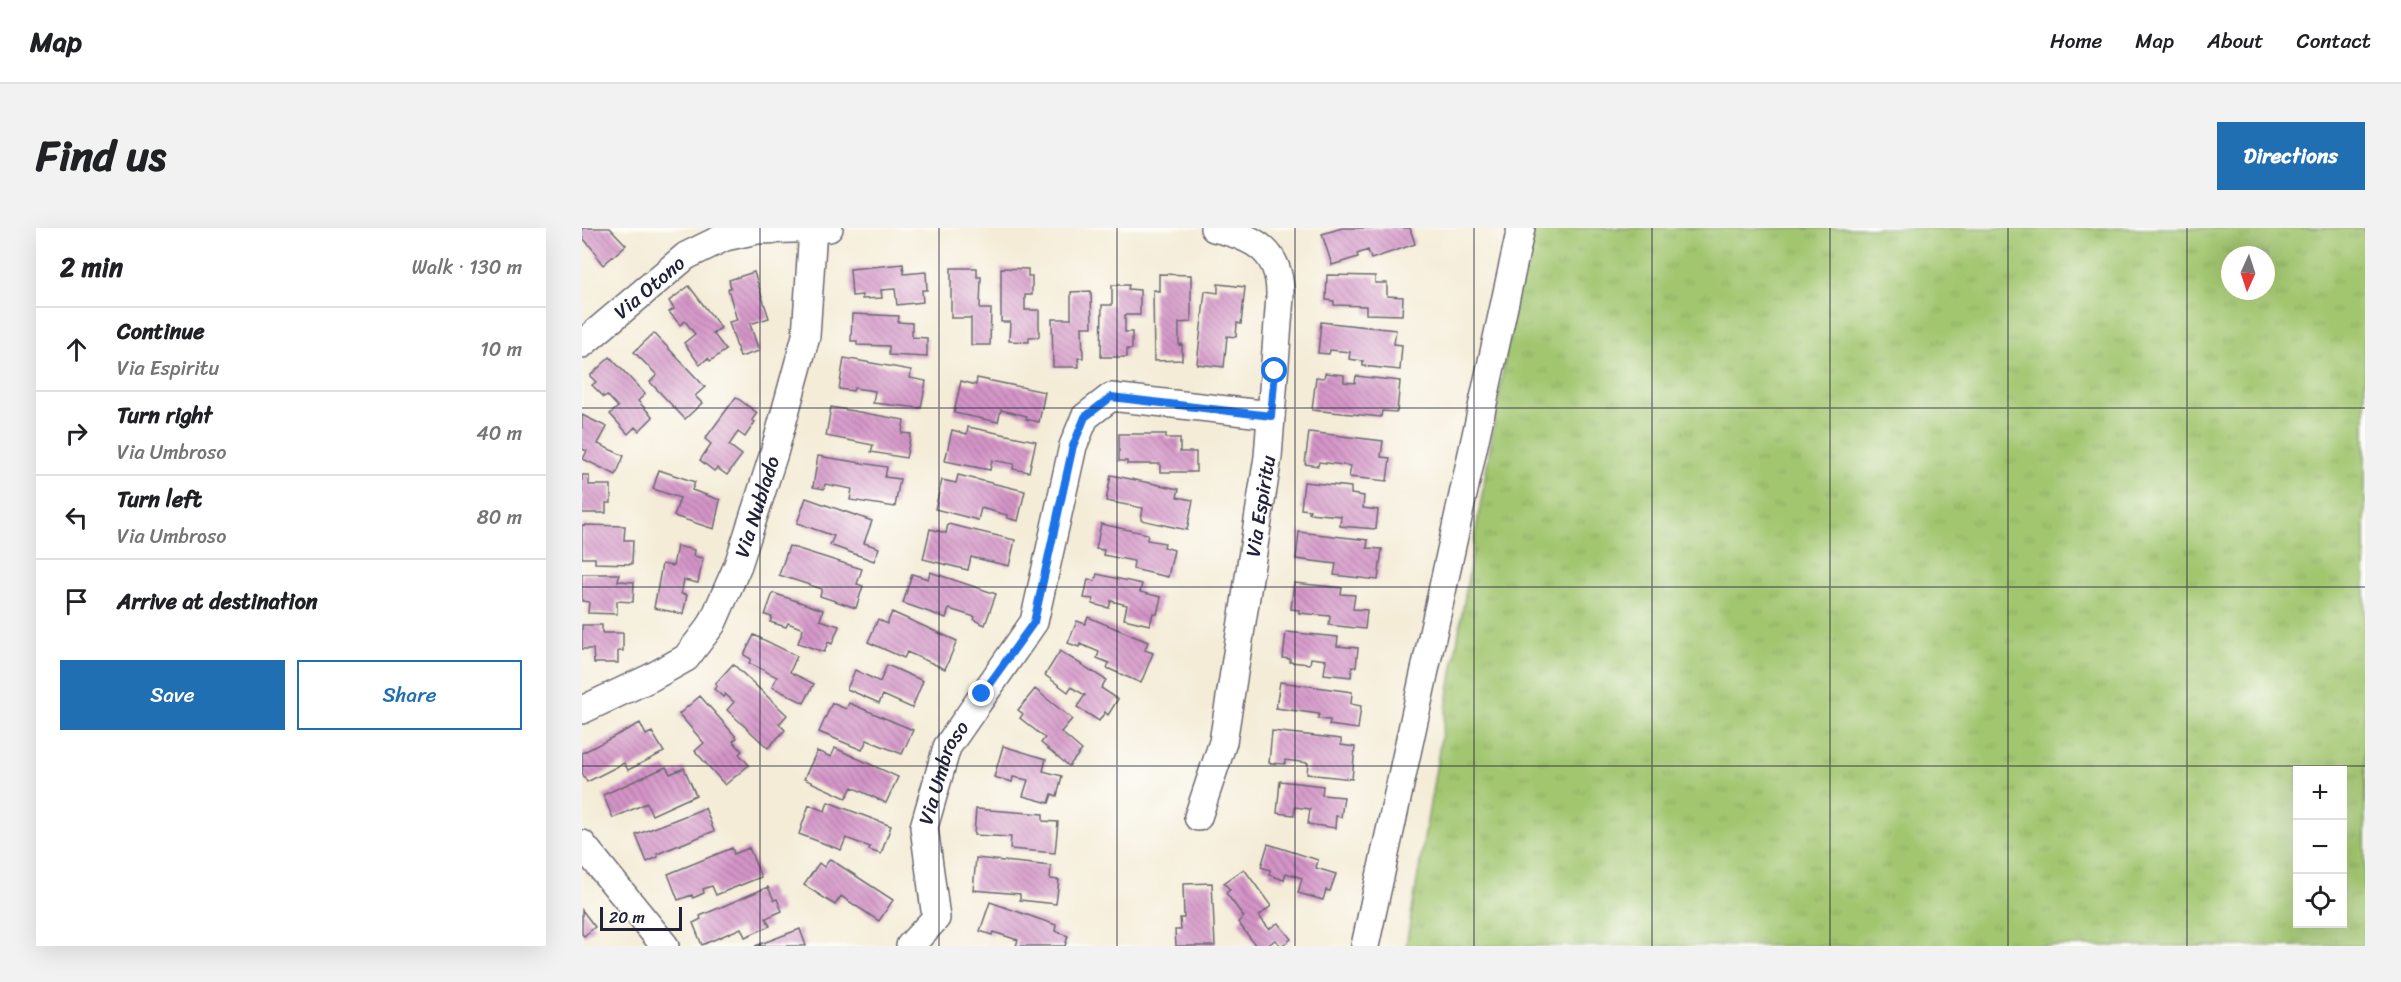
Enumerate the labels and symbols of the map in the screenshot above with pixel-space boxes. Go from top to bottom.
street label: Via Otono [605,246,693,328]
north arrow [2221,246,2275,300]
route start [1261,357,1287,383]
street label: Via Nublado [724,451,789,562]
street label: Via Espiritu [1235,452,1286,559]
route end [968,680,994,706]
street label: Via Umbroso [908,713,978,829]
scale bar [600,904,682,932]

